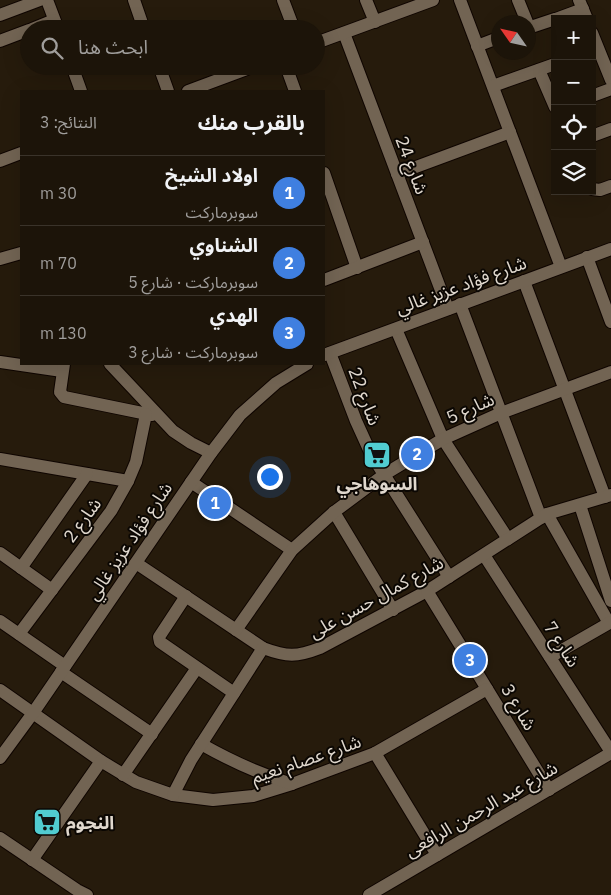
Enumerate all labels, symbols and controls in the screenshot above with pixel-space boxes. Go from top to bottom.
north arrow [491,15,536,60]
map controls [551,15,596,195]
button: + [551,15,596,60]
search box [20,20,325,75]
icon: search [38,34,66,62]
text: ابحث هنا [78,35,148,59]
button: − [551,60,596,105]
button: locate [551,105,596,150]
text: بالقرب منك [198,108,305,136]
text: النتائج: 3 [40,112,97,132]
street label: شارع 24 [388,132,434,199]
button: layers [551,150,596,195]
text: اولاد الشيخ [165,163,258,187]
text: 30 m [40,183,77,203]
text: 1 [284,183,294,203]
text: سوبرماركت [186,202,258,222]
text: الشناوي [189,233,258,257]
street label: شارع فؤاد عزيز غالي [392,251,531,322]
text: 70 m [40,253,77,273]
text: 2 [284,253,294,273]
text: سوبرماركت · شارع 5 [128,272,258,292]
text: الهدي [210,303,258,327]
text: 130 m [40,323,87,343]
text: 3 [284,323,294,343]
text: سوبرماركت · شارع 3 [128,342,258,362]
street label: شارع 22 [341,363,387,430]
street label: شارع 5 [442,387,499,431]
pin: 2 [401,435,433,473]
supermarket icon: السوهاجي [362,440,392,470]
your location [257,464,283,490]
place label: السوهاجي [336,472,418,498]
street label: شارع فؤاد عزيز غالي [81,478,179,606]
pin: 1 [199,484,231,522]
street label: شارع 2 [58,493,108,549]
street label: شارع كمال حسن على [305,551,449,646]
street label: شارع 7 [536,617,585,673]
pin: 3 [454,641,486,679]
street label: شارع 3 [494,680,542,736]
street label: شارع عصام نعيم [248,729,365,791]
street label: شارع عبد الرحمن الرافعى [400,756,563,865]
supermarket icon: النجوم [32,807,62,837]
place label: النجوم [66,811,114,836]

